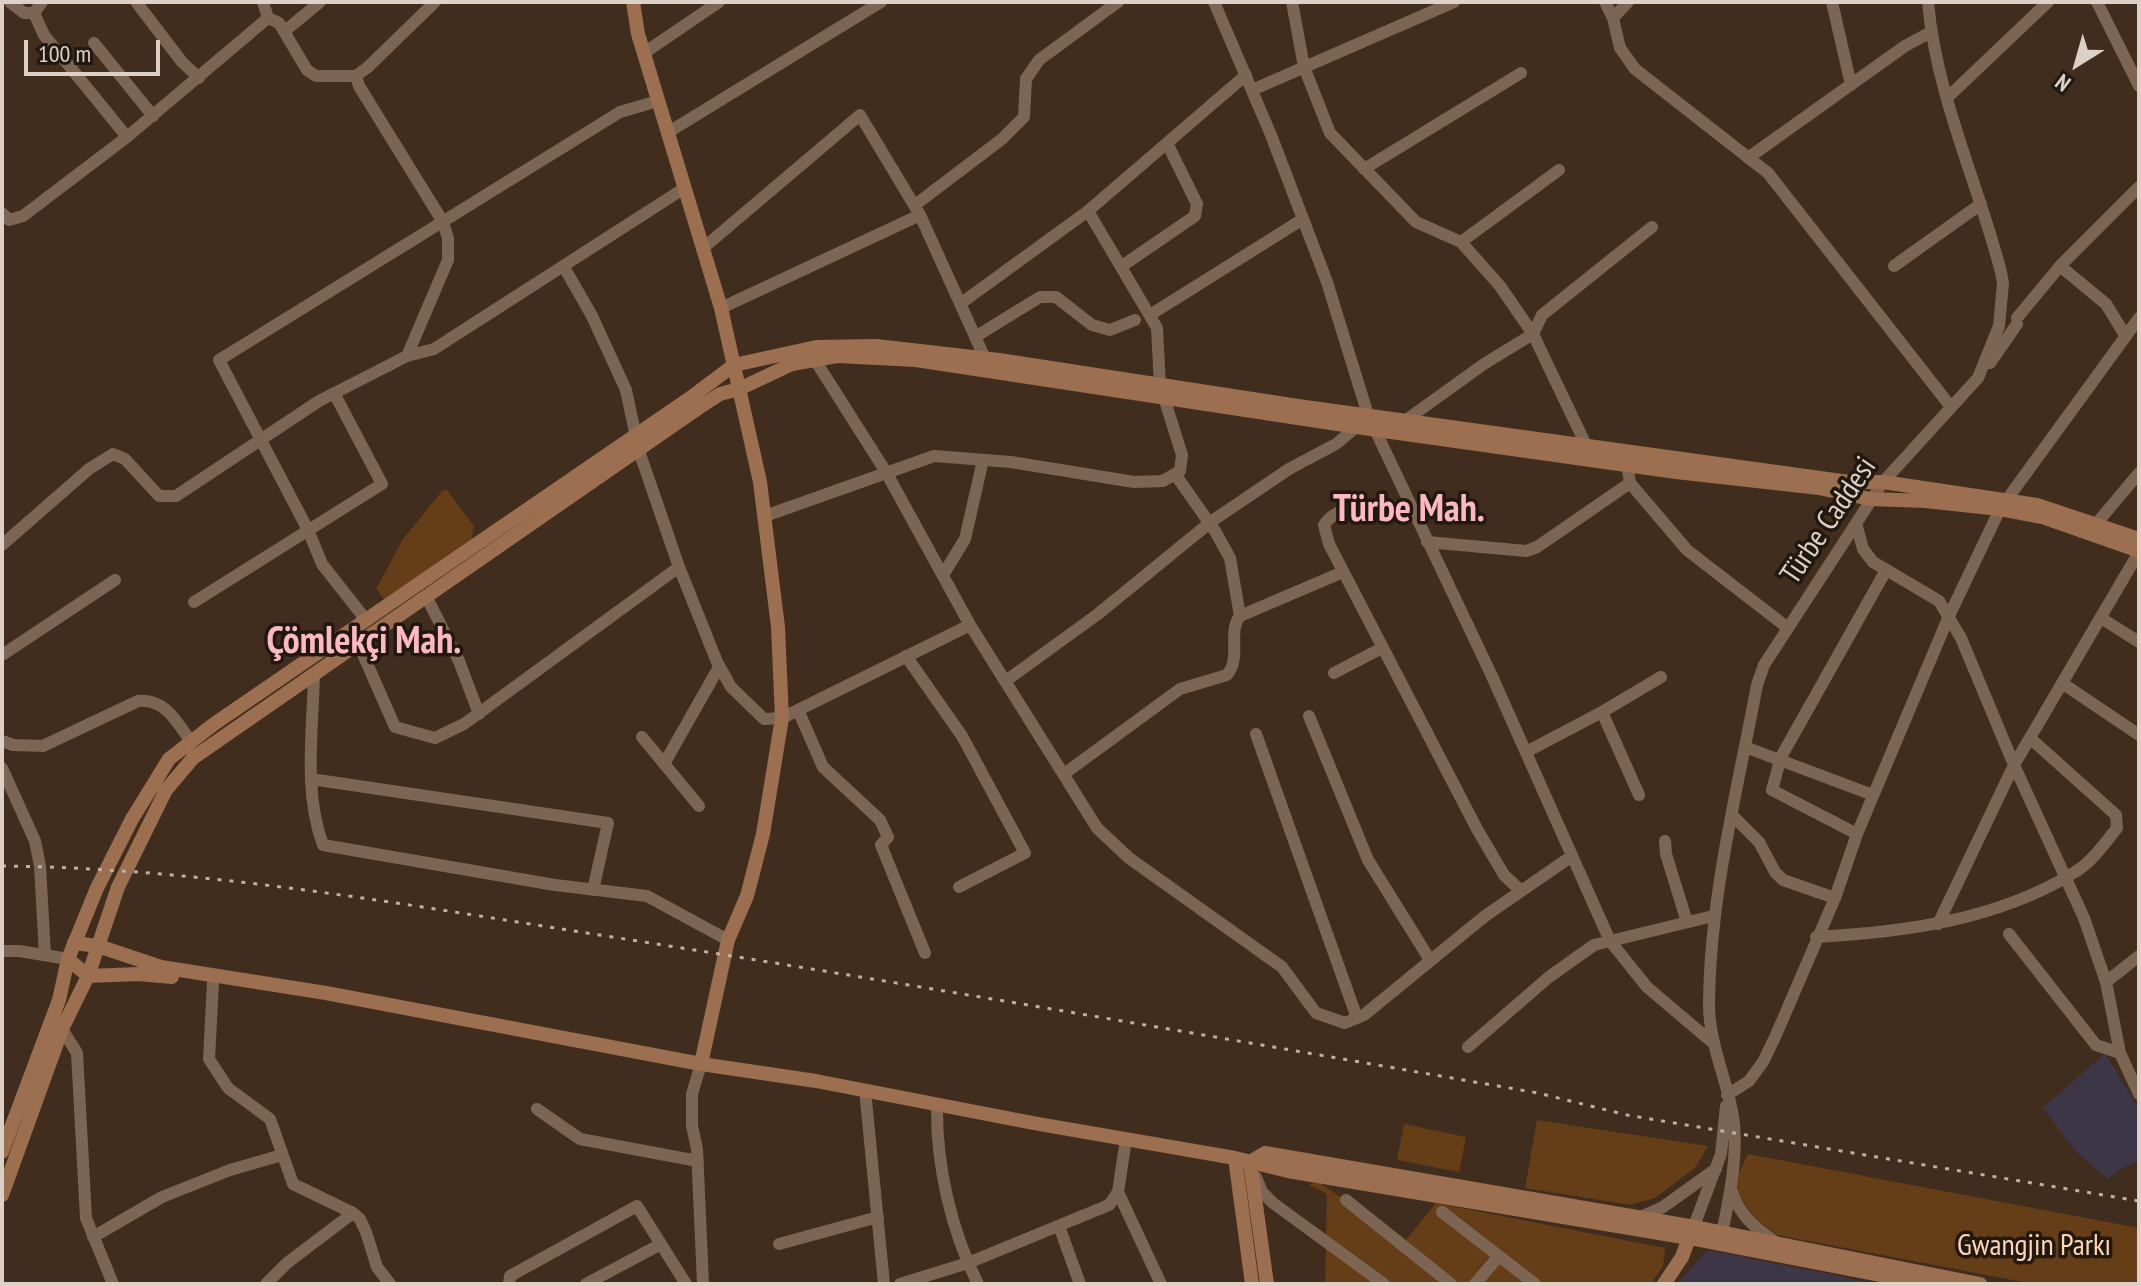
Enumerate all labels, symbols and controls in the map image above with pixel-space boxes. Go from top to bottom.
scale bar [28,24,164,74]
north arrow [2037,24,2117,104]
text: 100 m [38,38,91,69]
text: N [2049,68,2076,98]
street label: Türbe Caddesi [1774,451,1884,591]
district label: Türbe Mah. [1333,487,1485,533]
district label: Çömlekçi Mah. [267,619,461,665]
park label: Gwangjin Parkı [1957,1228,2111,1264]

